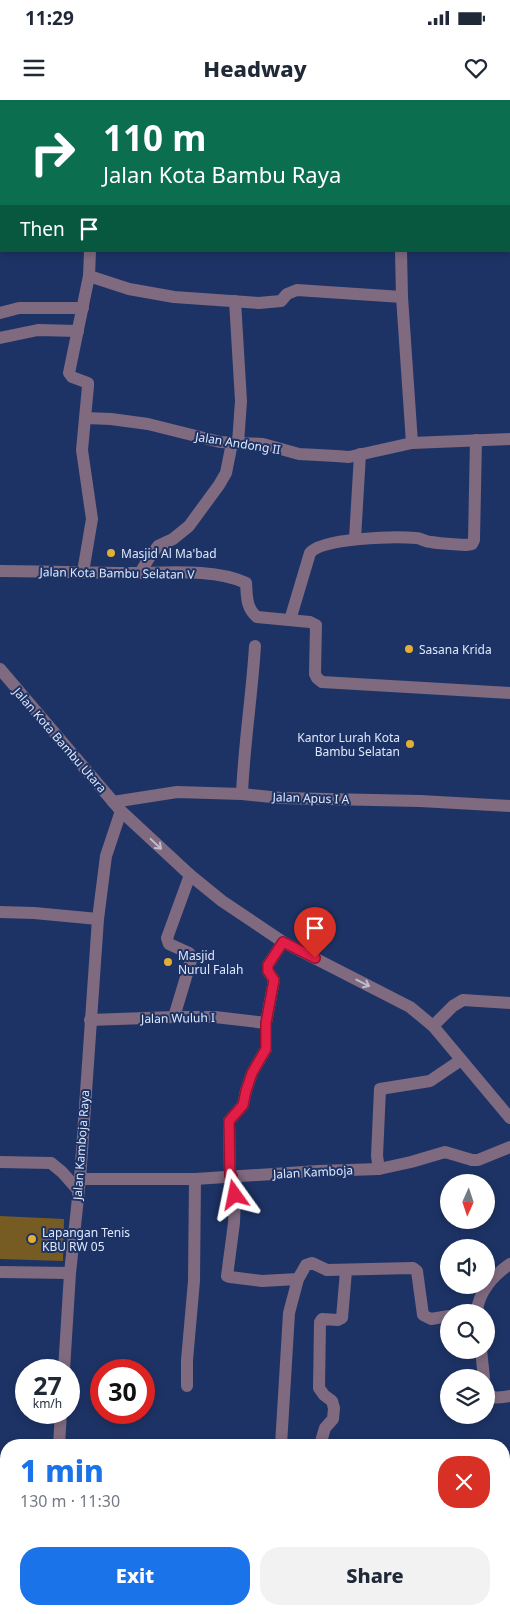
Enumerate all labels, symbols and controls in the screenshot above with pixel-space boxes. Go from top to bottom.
text: 11:29 [25,5,74,31]
text: Headway [203,53,307,83]
icon: menu [20,54,48,82]
icon: heart [462,54,490,82]
text: 110 m [103,114,206,161]
icon: right [20,120,85,185]
text: Jalan Kota Bambu Raya [103,159,341,189]
icon: arrive [75,215,103,243]
text: Then [20,216,65,242]
street label: Jalan Andong II [193,428,282,458]
place label: Masjid Al Ma'bad [121,545,217,562]
marker: Masjid Al Ma'bad [105,547,117,559]
street label: Jalan Kota Bambu Selatan V [38,563,195,583]
place label: Sasana Krida [419,641,492,658]
marker: Sasana Krida [403,643,415,655]
street label: Jalan Kota Bambu Utara [9,683,110,796]
place label: Kantor Lurah Kota Bambu Selatan [297,729,400,760]
marker: Kantor Lurah Kota Bambu Selatan [404,738,416,750]
street label: Jalan Apus I A [271,788,350,808]
one-way arrow [150,838,163,850]
pin [294,907,336,958]
icon: arrive [301,914,329,942]
place label: Masjid Nurul Falah [178,947,243,978]
marker: Masjid Nurul Falah [162,956,174,968]
one-way arrow [355,978,370,988]
street label: Jalan Wuluh I [140,1009,215,1027]
street label: Jalan Kamboja Raya [69,1089,93,1202]
street label: Jalan Kamboja [271,1161,354,1183]
position arrow [208,1168,260,1220]
north arrow [440,1174,495,1229]
map controls [440,1174,495,1424]
place label: Lapangan Tenis KBU RW 05 [42,1224,130,1255]
marker: Lapangan Tenis KBU RW 05 [26,1233,38,1245]
button: sound [440,1239,495,1294]
button: search [440,1304,495,1359]
speed limit sign: 30 [90,1359,155,1424]
text: 27 [33,1368,62,1402]
button: layers [440,1369,495,1424]
text: km/h [33,1395,62,1412]
text: 1 min [20,1450,104,1491]
button: close [438,1456,490,1508]
text: 130 m · 11:30 [20,1490,120,1512]
button: Exit [20,1547,250,1605]
button: Share [260,1547,490,1605]

